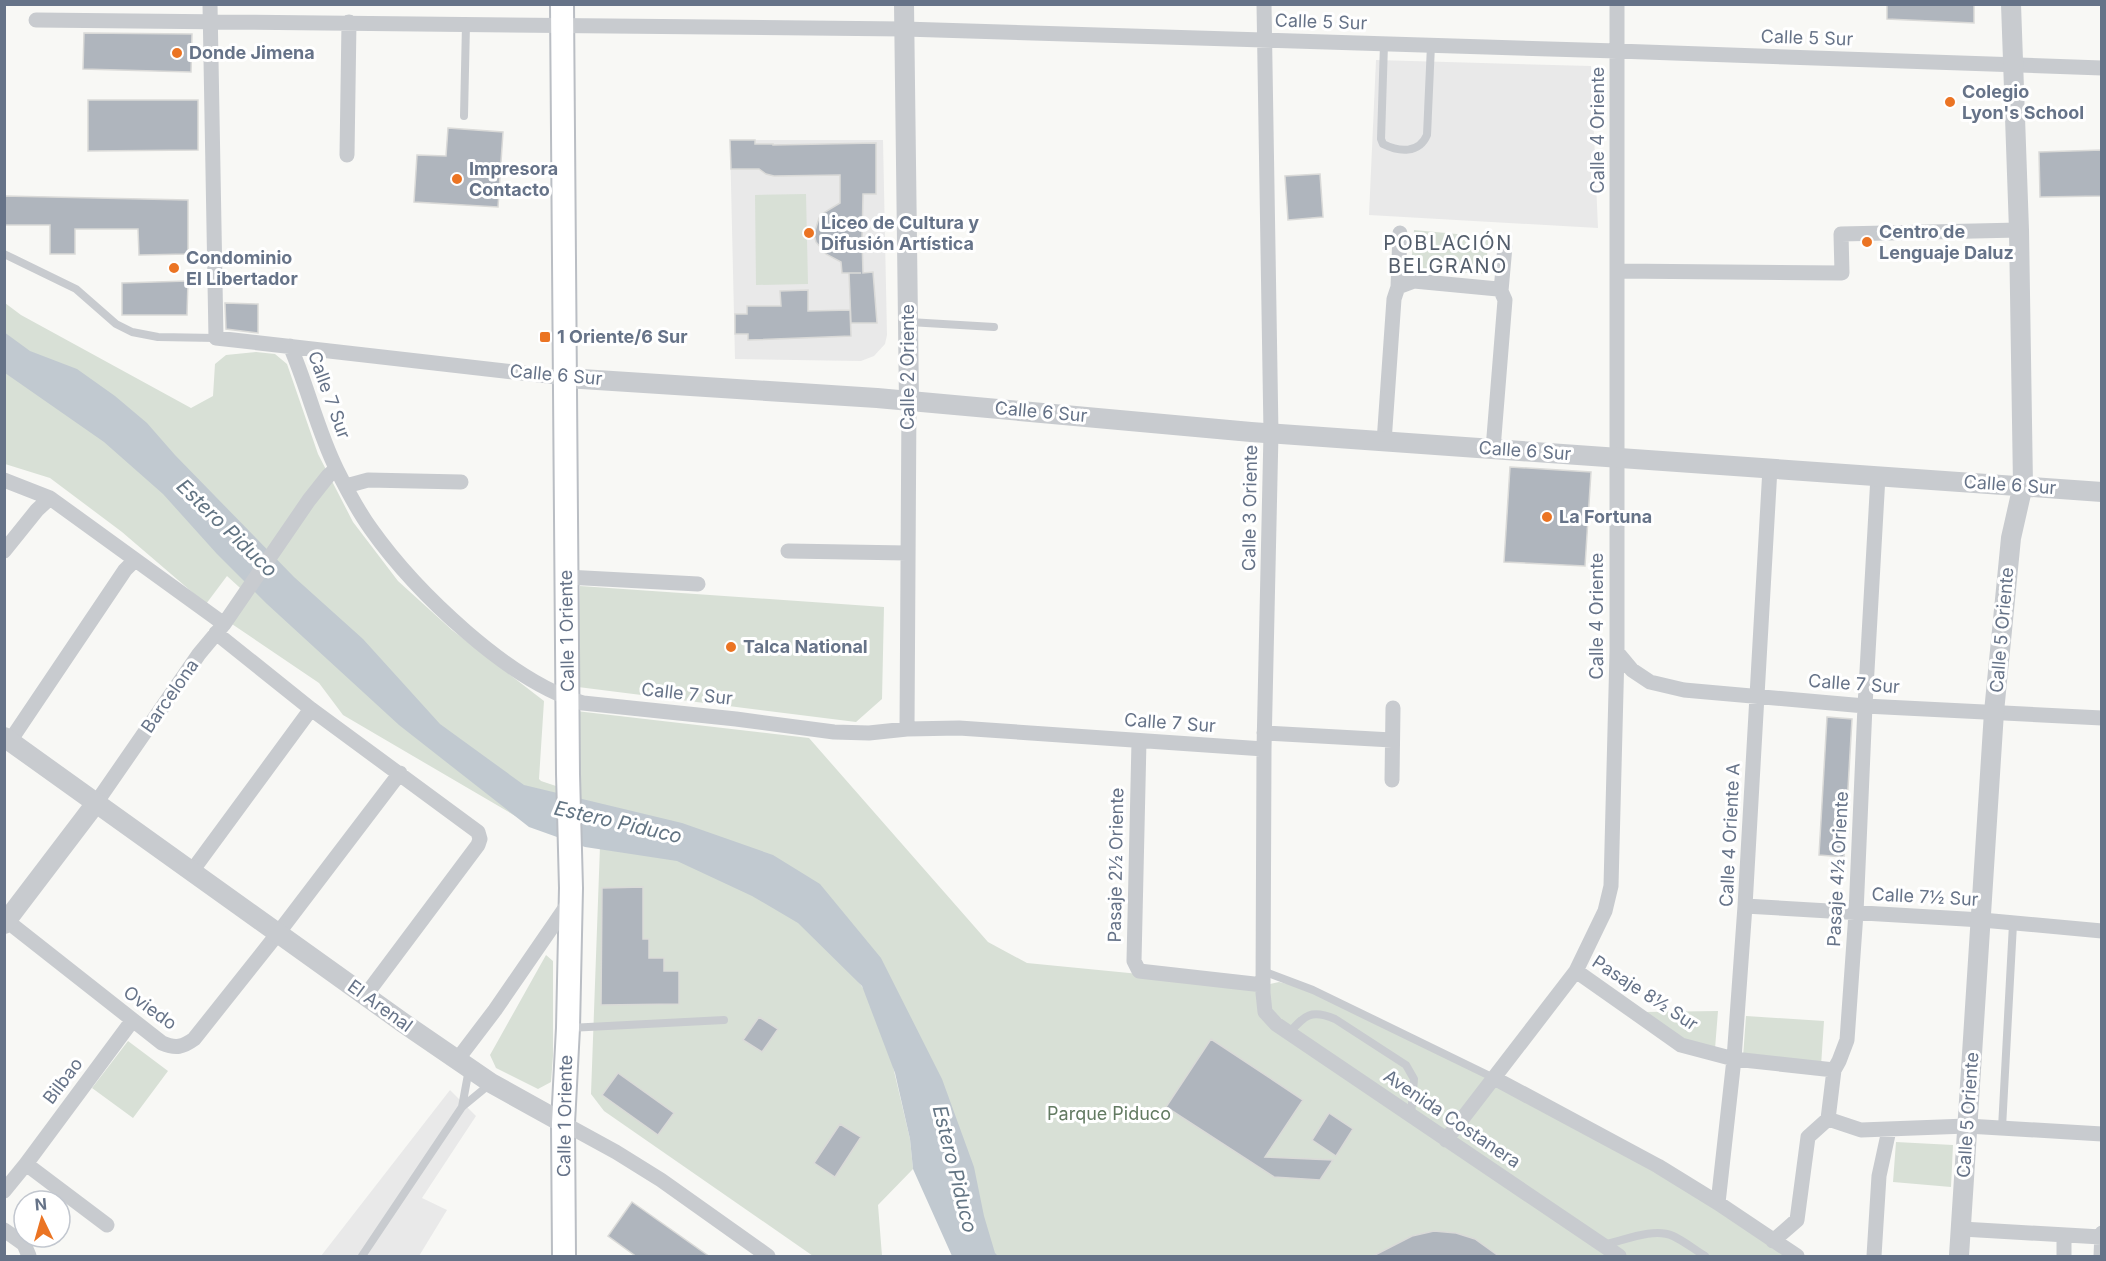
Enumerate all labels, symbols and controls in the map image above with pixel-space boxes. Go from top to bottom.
street label: Calle 5 Sur [1274,9,1368,34]
street label: Calle 5 Sur [1760,25,1854,50]
place label: Donde Jimena [189,42,315,63]
marker: Donde Jimena [170,46,184,60]
street label: Calle 4 Oriente [1587,67,1608,193]
place label: Colegio Lyon's School [1962,81,2084,123]
marker: Colegio Lyon's School [1943,95,1957,109]
place label: Impresora Contacto [469,158,558,200]
marker: Impresora Contacto [450,172,464,186]
place label: Liceo de Cultura y Difusión Artística [821,212,979,254]
place label: Centro de Lenguaje Daluz [1879,221,2014,263]
marker: Liceo de Cultura y Difusión Artística [802,226,816,240]
district label: POBLACIÓN BELGRANO [1383,230,1513,278]
marker: Centro de Lenguaje Daluz [1860,235,1874,249]
place label: Condominio El Libertador [186,247,298,289]
marker: Condominio El Libertador [167,261,181,275]
street label: Calle 2 Oriente [897,304,918,430]
place label: 1 Oriente/6 Sur [557,326,688,347]
marker: 1 Oriente/6 Sur [538,330,552,344]
street label: Calle 7 Sur [304,348,355,442]
street label: Calle 6 Sur [509,360,603,389]
street label: Calle 6 Sur [994,397,1088,426]
street label: Calle 6 Sur [1478,437,1572,464]
street label: Calle 3 Oriente [1238,445,1261,571]
street label: Calle 6 Sur [1963,471,2057,498]
water label: Estero Piduco [172,474,282,582]
place label: La Fortuna [1559,506,1652,527]
marker: La Fortuna [1540,510,1554,524]
street label: Calle 4 Oriente [1586,553,1607,679]
street label: Calle 5 Oriente [1986,566,2017,694]
street label: Calle 1 Oriente [555,570,578,692]
place label: Talca National [743,636,868,657]
marker: Talca National [724,640,738,654]
street label: Barcelona [137,655,203,737]
street label: Calle 7 Sur [1808,670,1901,697]
street label: Calle 7 Sur [640,678,734,709]
street label: Calle 7 Sur [1124,709,1217,736]
street label: Calle 4 Oriente A [1715,762,1744,908]
street label: Pasaje 2½ Oriente [1104,787,1127,943]
street label: Pasaje 4½ Oriente [1823,791,1852,947]
water label: Estero Piduco [552,796,684,848]
street label: Calle 7½ Sur [1871,883,1979,910]
street label: Pasaje 8½ Sur [1589,951,1702,1035]
street label: El Arenal [344,975,417,1036]
street label: Oviedo [120,981,181,1034]
street label: Calle 5 Oriente [1953,1051,1982,1179]
street label: Bilbao [38,1053,87,1108]
street label: Calle 1 Oriente [553,1055,576,1177]
street label: Avenida Costanera [1380,1065,1525,1172]
water label: Estero Piduco [928,1103,982,1235]
park label: Parque Piduco [1047,1103,1171,1124]
north arrow [12,1189,72,1249]
text: N [34,1194,48,1215]

